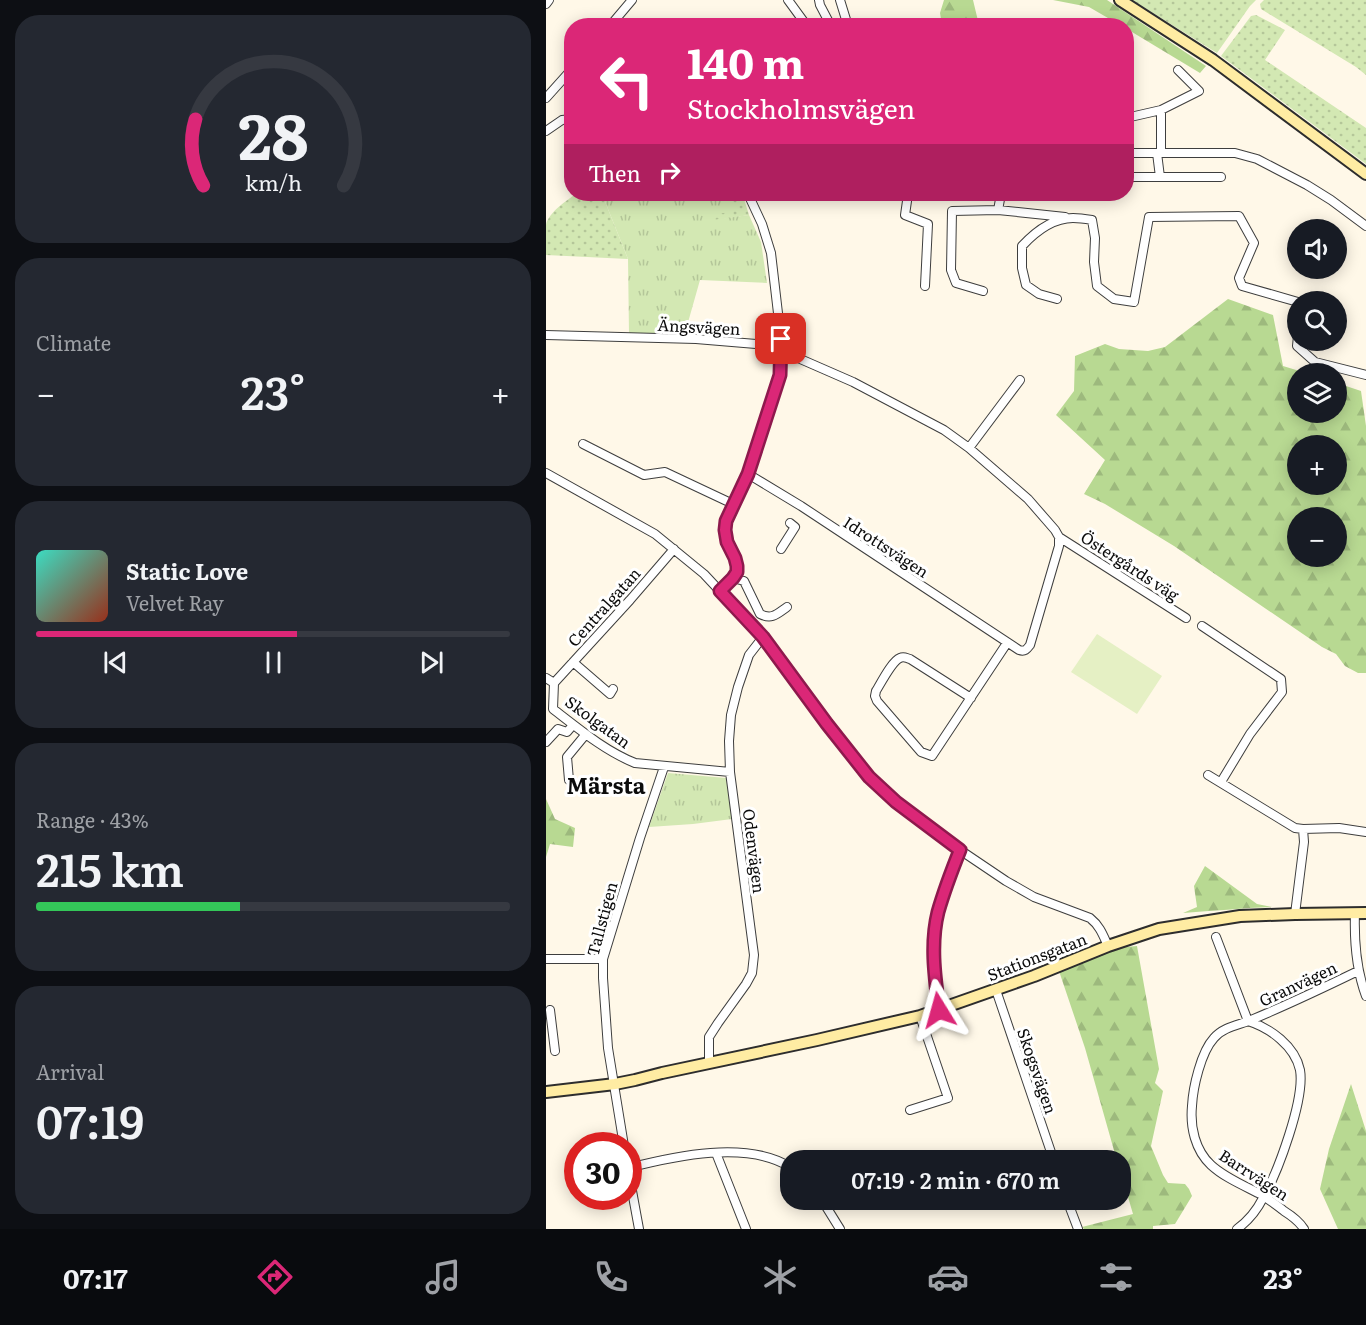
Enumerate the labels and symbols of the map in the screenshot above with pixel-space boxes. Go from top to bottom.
street label: Ängsvägen [657,312,741,340]
pin [755,313,806,364]
street label: Idrottsvägen [839,510,934,583]
street label: Östergårds väg [1077,524,1185,606]
street label: Centralgatan [561,561,646,651]
street label: Skolgatan [561,689,637,753]
district label: Märsta [567,768,646,801]
street label: Odenvägen [738,807,772,895]
street label: Tallstigen [580,878,623,959]
street label: Stationsgatan [983,926,1090,986]
street label: Granvägen [1255,954,1341,1012]
position arrow [907,978,971,1042]
street label: Skogsvägen [1012,1024,1064,1117]
speed limit sign: 30 [564,1132,642,1210]
street label: Barrvägen [1215,1142,1295,1206]

